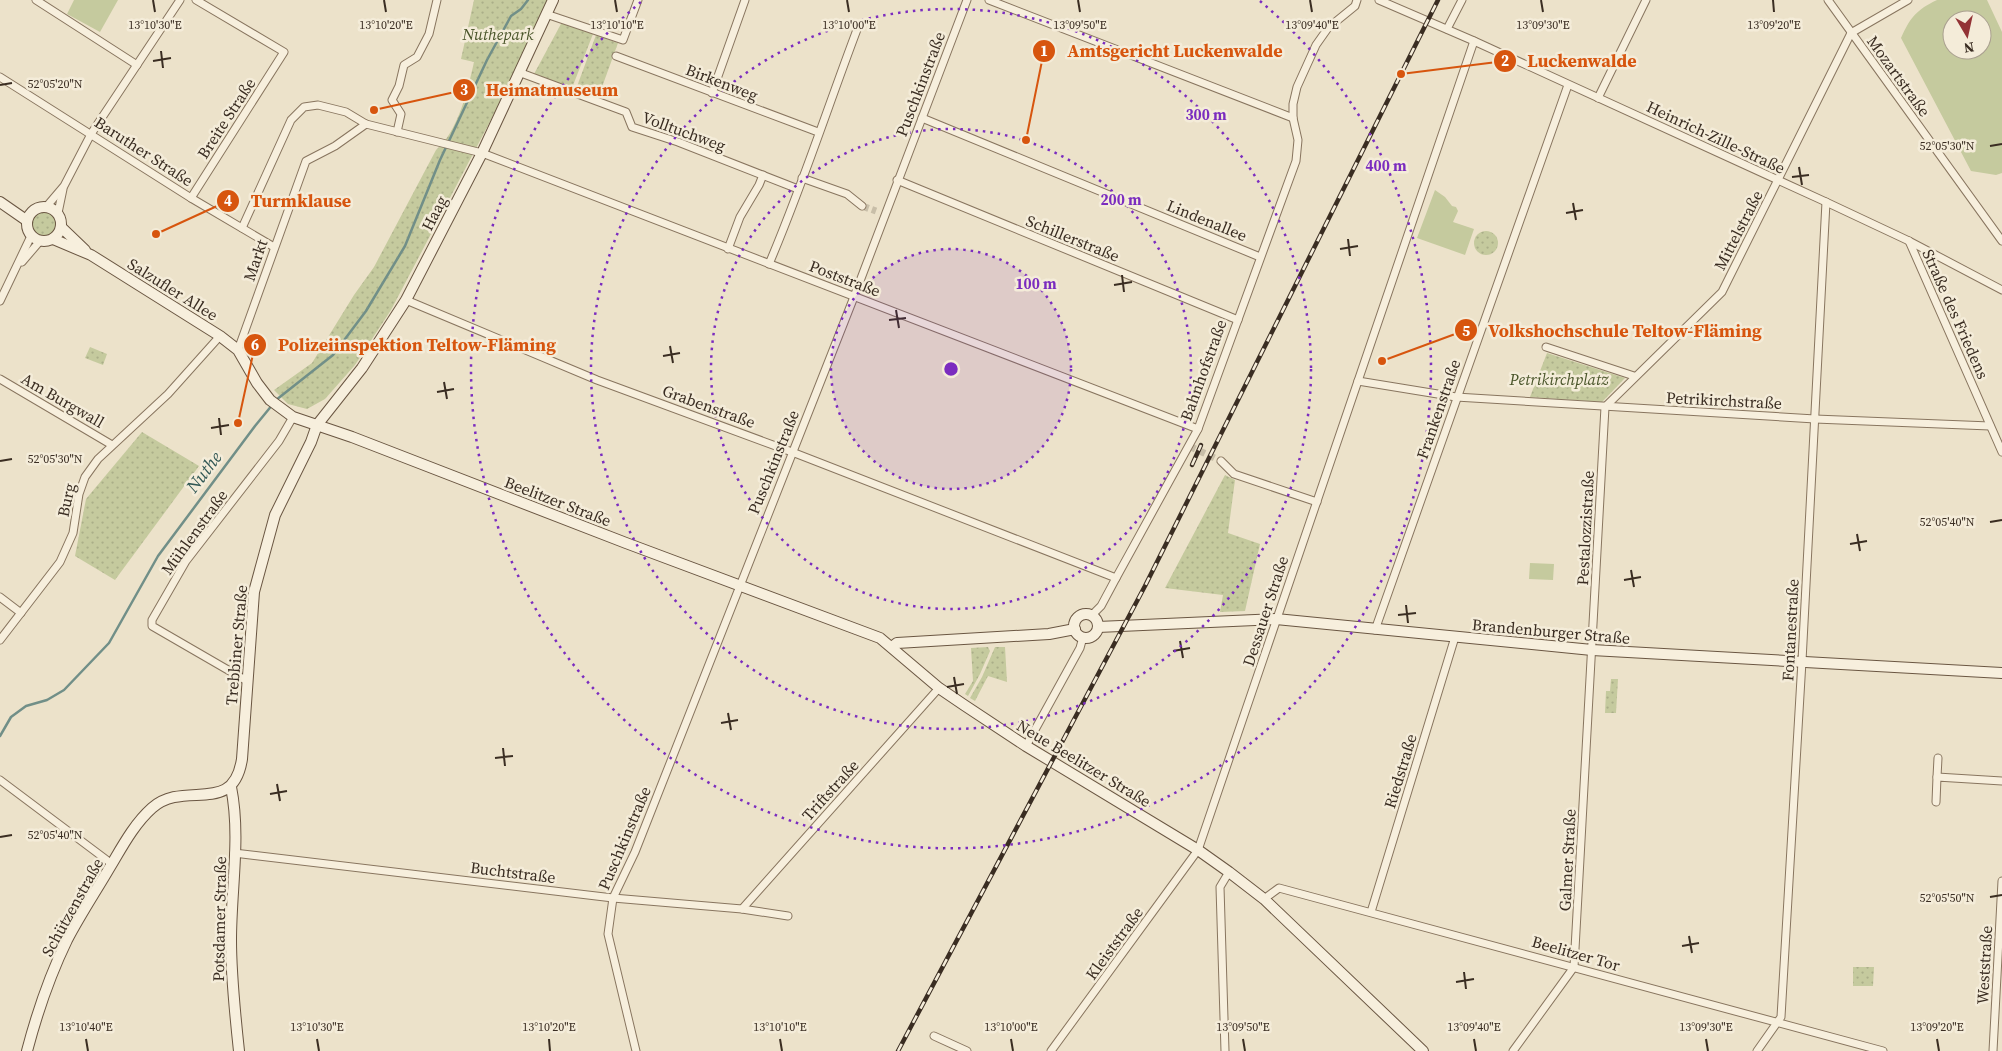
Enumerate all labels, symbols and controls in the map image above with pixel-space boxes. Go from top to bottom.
north arrow [1942,10,1992,60]
text: 13°10'30"E [128,17,182,33]
text: 13°10'20"E [359,17,413,33]
text: 13°10'10"E [590,17,644,33]
text: 13°10'00"E [822,17,876,33]
text: 13°09'50"E [1053,17,1107,33]
text: 13°09'40"E [1285,17,1339,33]
text: 13°09'30"E [1516,17,1570,33]
text: 13°09'20"E [1747,17,1801,33]
park label: Nuthepark [462,23,534,45]
street label: Puschkinstraße [890,28,950,140]
street label: Mozartstraße [1862,31,1936,121]
callout: Amtsgericht Luckenwalde [1032,35,1292,68]
text: N [1962,37,1976,59]
text: Amtsgericht Luckenwalde [1067,38,1283,63]
text: 1 [1040,40,1048,61]
callout: Luckenwalde [1492,44,1647,77]
text: Luckenwalde [1527,48,1637,73]
text: 2 [1501,50,1509,71]
street label: Birkenweg [683,58,761,106]
street label: Breite Straße [192,73,260,163]
callout: Heimatmuseum [451,73,629,106]
text: 52°05'20"N [27,76,83,92]
text: Heimatmuseum [486,77,618,102]
text: 3 [460,79,468,100]
street label: Heinrich-Zille-Straße [1643,95,1789,179]
text: 300 m [1185,104,1227,125]
street label: Volltuchweg [639,106,729,156]
street label: Baruther Straße [90,111,198,191]
text: 52°05'30"N [1919,138,1975,154]
text: 400 m [1365,155,1407,176]
callout: Turmklause [216,184,361,217]
street label: Mittelstraße [1708,186,1768,274]
text: Turmklause [251,188,351,213]
text: 200 m [1100,189,1142,210]
text: 4 [224,190,232,211]
street label: Haag [416,192,452,234]
street label: Lindenallee [1164,194,1250,246]
street label: Schillerstraße [1023,209,1123,267]
street label: Markt [238,235,273,284]
street label: Straße des Friedens [1918,246,1994,382]
street label: Salzufler Allee [124,252,222,326]
street label: Poststraße [806,254,884,302]
text: 100 m [1015,273,1057,294]
callout: Volkshochschule Teltow-Fläming [1453,314,1772,347]
street label: Bahnhofstraße [1175,316,1231,424]
text: Volkshochschule Teltow-Fläming [1488,318,1762,343]
text: 5 [1462,320,1470,341]
callout: Polizeiinspektion Teltow-Fläming [243,328,566,361]
text: Polizeiinspektion Teltow-Fläming [278,332,556,357]
text: 6 [251,334,259,355]
street label: Frankenstraße [1411,356,1465,462]
centre of rings [942,360,960,378]
street label: Am Burgwall [17,367,109,433]
park label: Petrikirchplatz [1508,368,1609,390]
street label: Grabenstraße [660,379,758,433]
street label: Petrikirchstraße [1666,386,1782,414]
street label: Puschkinstraße [742,407,804,517]
water label: Nuthe [179,445,228,498]
text: 52°05'30"N [27,451,83,467]
street label: Pestalozzistraße [1571,470,1599,586]
street label: Beelitzer Straße [502,471,614,531]
street label: Burg [52,481,80,519]
street label: Mühlenstraße [156,485,232,579]
text: 52°05'40"N [1919,514,1975,530]
street label: Dessauer Straße [1237,553,1293,669]
street label: Fontanestraße [1776,578,1804,682]
street label: Trebbiner Straße [220,584,252,706]
street label: Brandenburger Straße [1471,613,1631,649]
street label: Neue Beelitzer Straße [1013,714,1155,812]
street label: Riedstraße [1378,731,1422,811]
street label: Triftstraße [797,755,863,825]
street label: Puschkinstraße [592,783,656,893]
street label: Galmer Straße [1553,808,1581,912]
text: 52°05'40"N [27,827,83,843]
street label: Schützenstraße [36,854,108,960]
street label: Potsdamer Straße [207,856,231,982]
street label: Buchtstraße [469,856,557,888]
text: 52°05'50"N [1919,890,1975,906]
street label: Kleiststraße [1080,902,1148,984]
street label: Weststraße [1971,925,1997,1005]
street label: Beelitzer Tor [1529,930,1623,976]
text: 13°10'40"E [59,1019,113,1035]
text: 13°10'30"E [290,1019,344,1035]
text: 13°10'20"E [522,1019,576,1035]
text: 13°10'10"E [753,1019,807,1035]
text: 13°10'00"E [984,1019,1038,1035]
text: 13°09'50"E [1216,1019,1270,1035]
text: 13°09'40"E [1447,1019,1501,1035]
text: 13°09'30"E [1679,1019,1733,1035]
text: 13°09'20"E [1910,1019,1964,1035]

